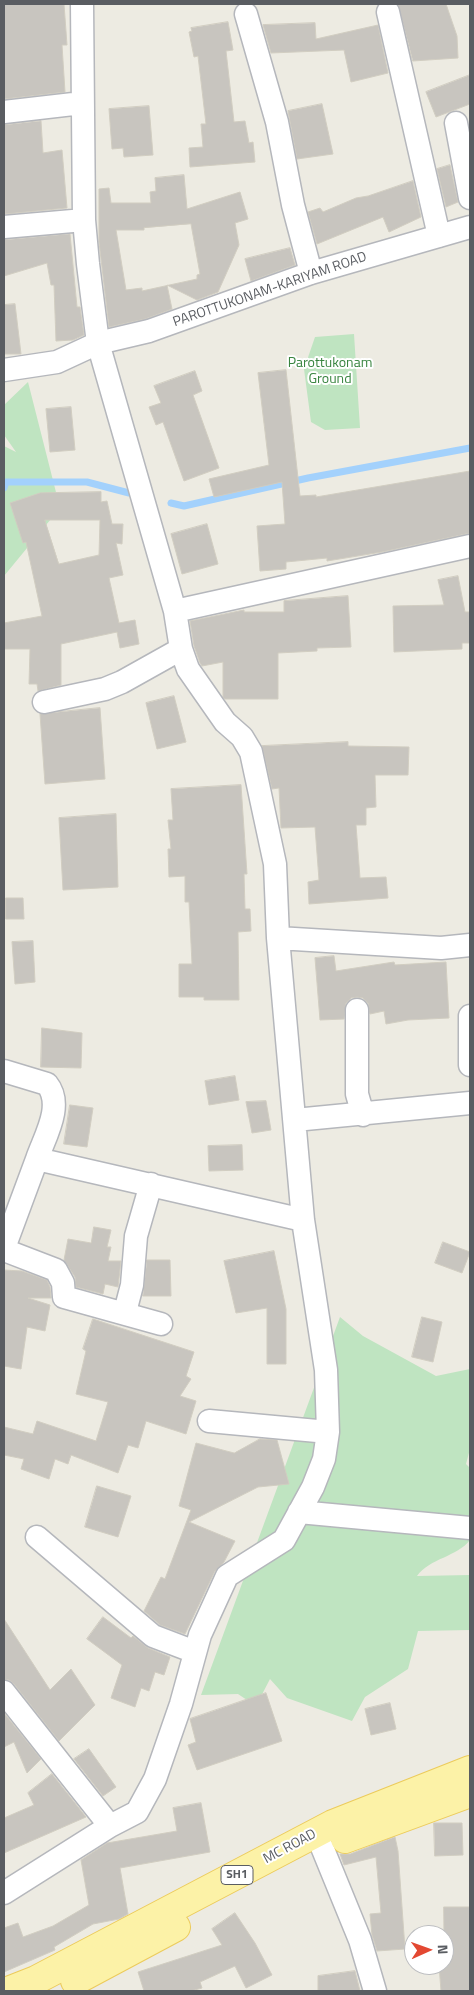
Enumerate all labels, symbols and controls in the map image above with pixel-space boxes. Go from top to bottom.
street label: PAROTTUKONAM-KARIYAM ROAD [171,249,369,331]
park label: Parottukonam Ground [288,356,372,388]
street label: MC ROAD [261,1826,319,1868]
road number: SH1 [221,1866,253,1884]
north arrow [404,1925,454,1975]
text: N [433,1944,454,1955]

